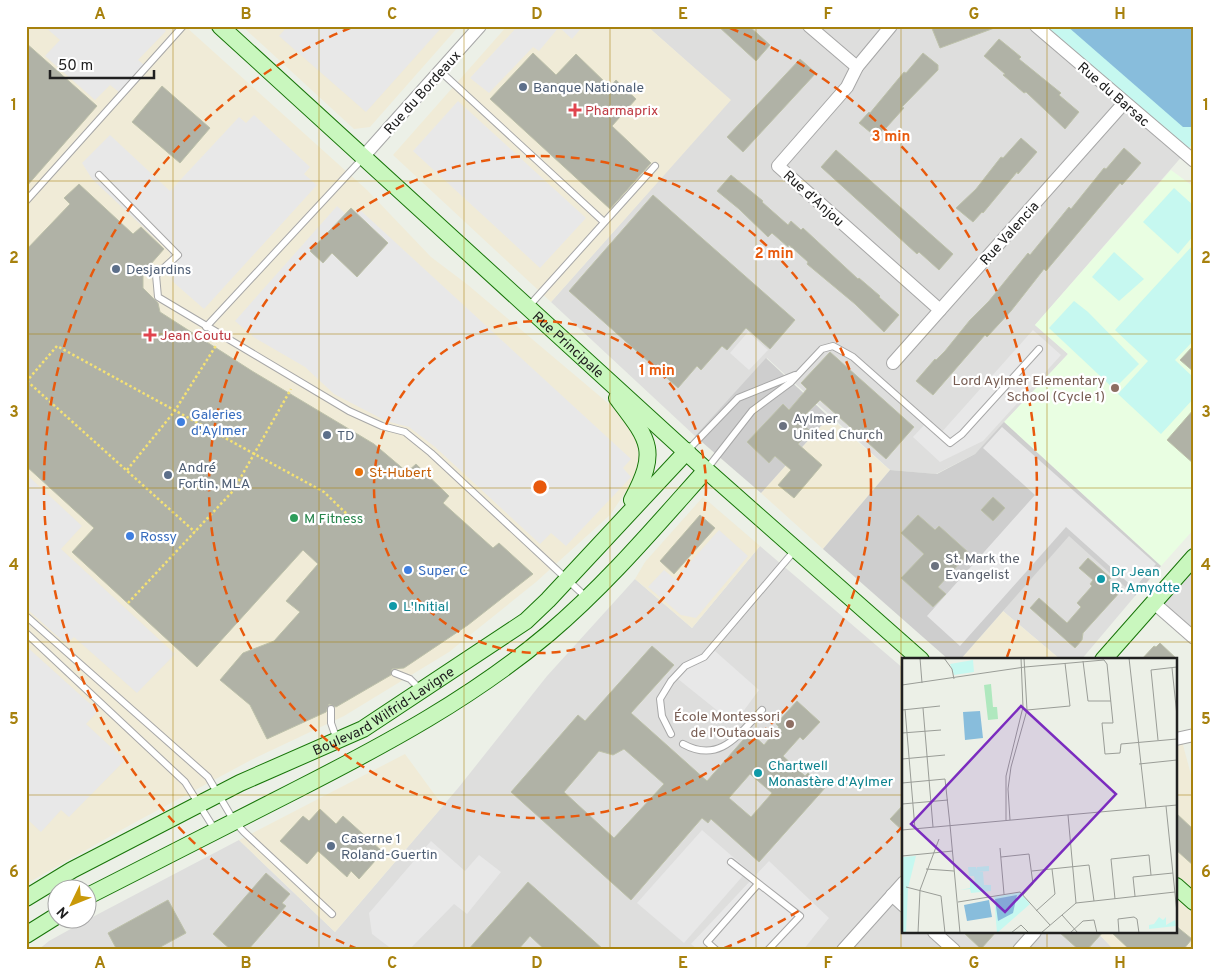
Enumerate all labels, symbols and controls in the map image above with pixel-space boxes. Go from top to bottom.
text: A [94,5,106,25]
text: B [240,5,252,25]
text: C [387,5,397,25]
text: D [531,5,543,25]
text: E [678,5,688,25]
text: F [823,5,833,25]
text: G [969,5,979,25]
text: H [1114,5,1126,25]
scale bar [50,48,154,80]
street label: Rue du Bordeaux [381,48,465,138]
text: 50 m [58,57,93,76]
street label: Rue du Barsac [1074,59,1153,131]
place label: Banque Nationale [533,80,644,97]
marker: Banque Nationale [517,81,529,93]
text: 1 [11,96,17,116]
text: 1 [1203,96,1209,116]
place label: Pharmaprix [585,103,658,120]
marker: Pharmaprix [569,104,581,116]
text: 3 min [871,128,911,147]
street label: Rue d'Anjou [779,167,847,231]
street label: Rue Valencia [977,199,1043,269]
text: 2 min [754,245,794,264]
text: 2 [9,249,19,269]
text: 2 [1201,249,1211,269]
place label: Desjardins [126,262,191,279]
marker: Desjardins [110,263,122,275]
street label: Rue Principale [528,309,607,382]
place label: Jean Coutu [160,328,231,345]
marker: Jean Coutu [144,329,156,341]
text: 1 min [639,362,675,381]
place label: Lord Aylmer Elementary School (Cycle 1) [953,373,1105,406]
marker: Lord Aylmer Elementary School (Cycle 1) [1109,382,1121,394]
text: 3 [9,403,19,423]
text: 3 [1201,403,1211,423]
place label: Galeries d'Aylmer [191,407,247,440]
place label: Aylmer United Church [793,411,883,444]
marker: Galeries d'Aylmer [175,416,187,428]
marker: Aylmer United Church [777,420,789,432]
place label: TD [337,428,355,445]
marker: TD [321,429,333,441]
place label: André Fortin, MLA [178,460,250,493]
place label: St-Hubert [369,465,432,482]
marker: St-Hubert [353,466,365,478]
marker: André Fortin, MLA [162,469,174,481]
centre of rings [531,478,549,496]
place label: M Fitness [304,511,363,528]
marker: M Fitness [288,512,300,524]
place label: Rossy [140,529,177,546]
marker: Rossy [124,530,136,542]
place label: St. Mark the Evangelist [945,551,1020,584]
text: 4 [9,556,19,576]
text: 4 [1201,556,1211,576]
marker: St. Mark the Evangelist [929,560,941,572]
place label: Super C [418,563,468,580]
marker: Super C [402,564,414,576]
place label: Dr Jean R. Amyotte [1111,564,1180,597]
marker: Dr Jean R. Amyotte [1095,573,1107,585]
place label: L'Initial [403,599,449,616]
marker: L'Initial [387,600,399,612]
inset map [902,658,1178,934]
street label: Boulevard Wilfrid-Lavigne [310,664,458,760]
place label: École Montessori de l'Outaouais [674,708,780,742]
text: 5 [9,710,19,730]
text: 5 [1201,710,1211,730]
marker: École Montessori de l'Outaouais [784,718,796,730]
place label: Chartwell Monastère d'Aylmer [768,758,894,791]
marker: Chartwell Monastère d'Aylmer [752,767,764,779]
place label: Caserne 1 Roland-Guertin [341,831,438,864]
marker: Caserne 1 Roland-Guertin [325,840,337,852]
text: 6 [9,863,19,883]
text: 6 [1201,863,1211,883]
north arrow [48,878,98,928]
text: N [54,902,73,921]
text: A [94,954,106,974]
text: B [240,954,252,974]
text: C [387,954,397,974]
text: D [531,954,543,974]
text: E [678,954,688,974]
text: F [823,954,833,974]
text: G [969,954,979,974]
text: H [1114,954,1126,974]

